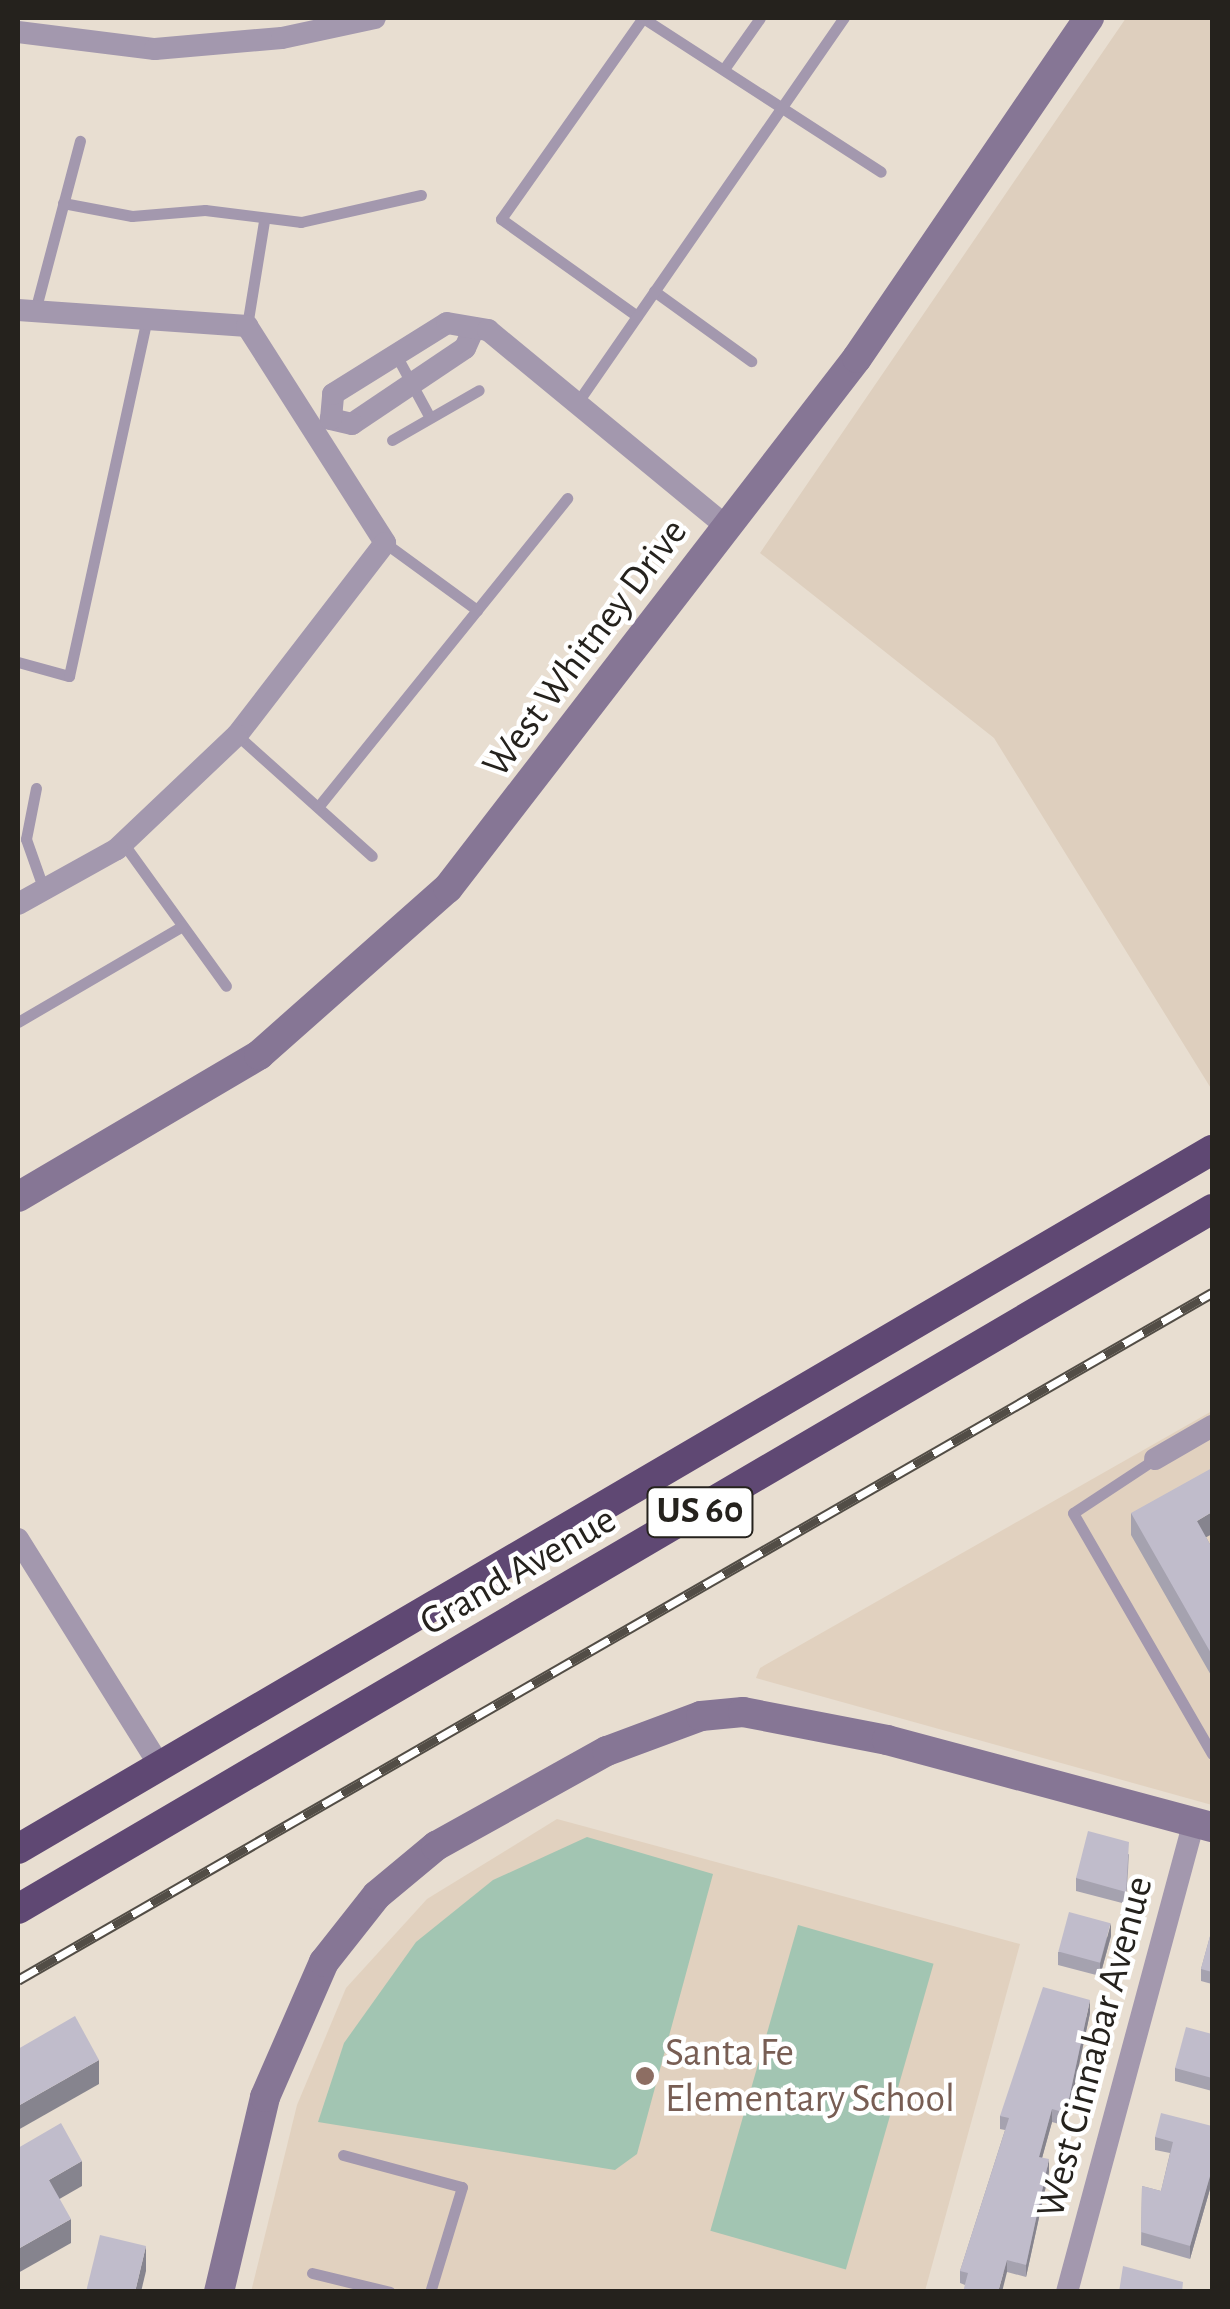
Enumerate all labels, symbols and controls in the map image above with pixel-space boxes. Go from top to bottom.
street label: West Whitney Drive [472,509,698,787]
road number: US 60 [645,1479,755,1545]
street label: Grand Avenue [411,1496,625,1646]
street label: West Cinnabar Avenue [1026,1871,1164,2223]
place label: Santa Fe Elementary School [665,2029,955,2123]
marker: Santa Fe Elementary School [634,2065,656,2087]

